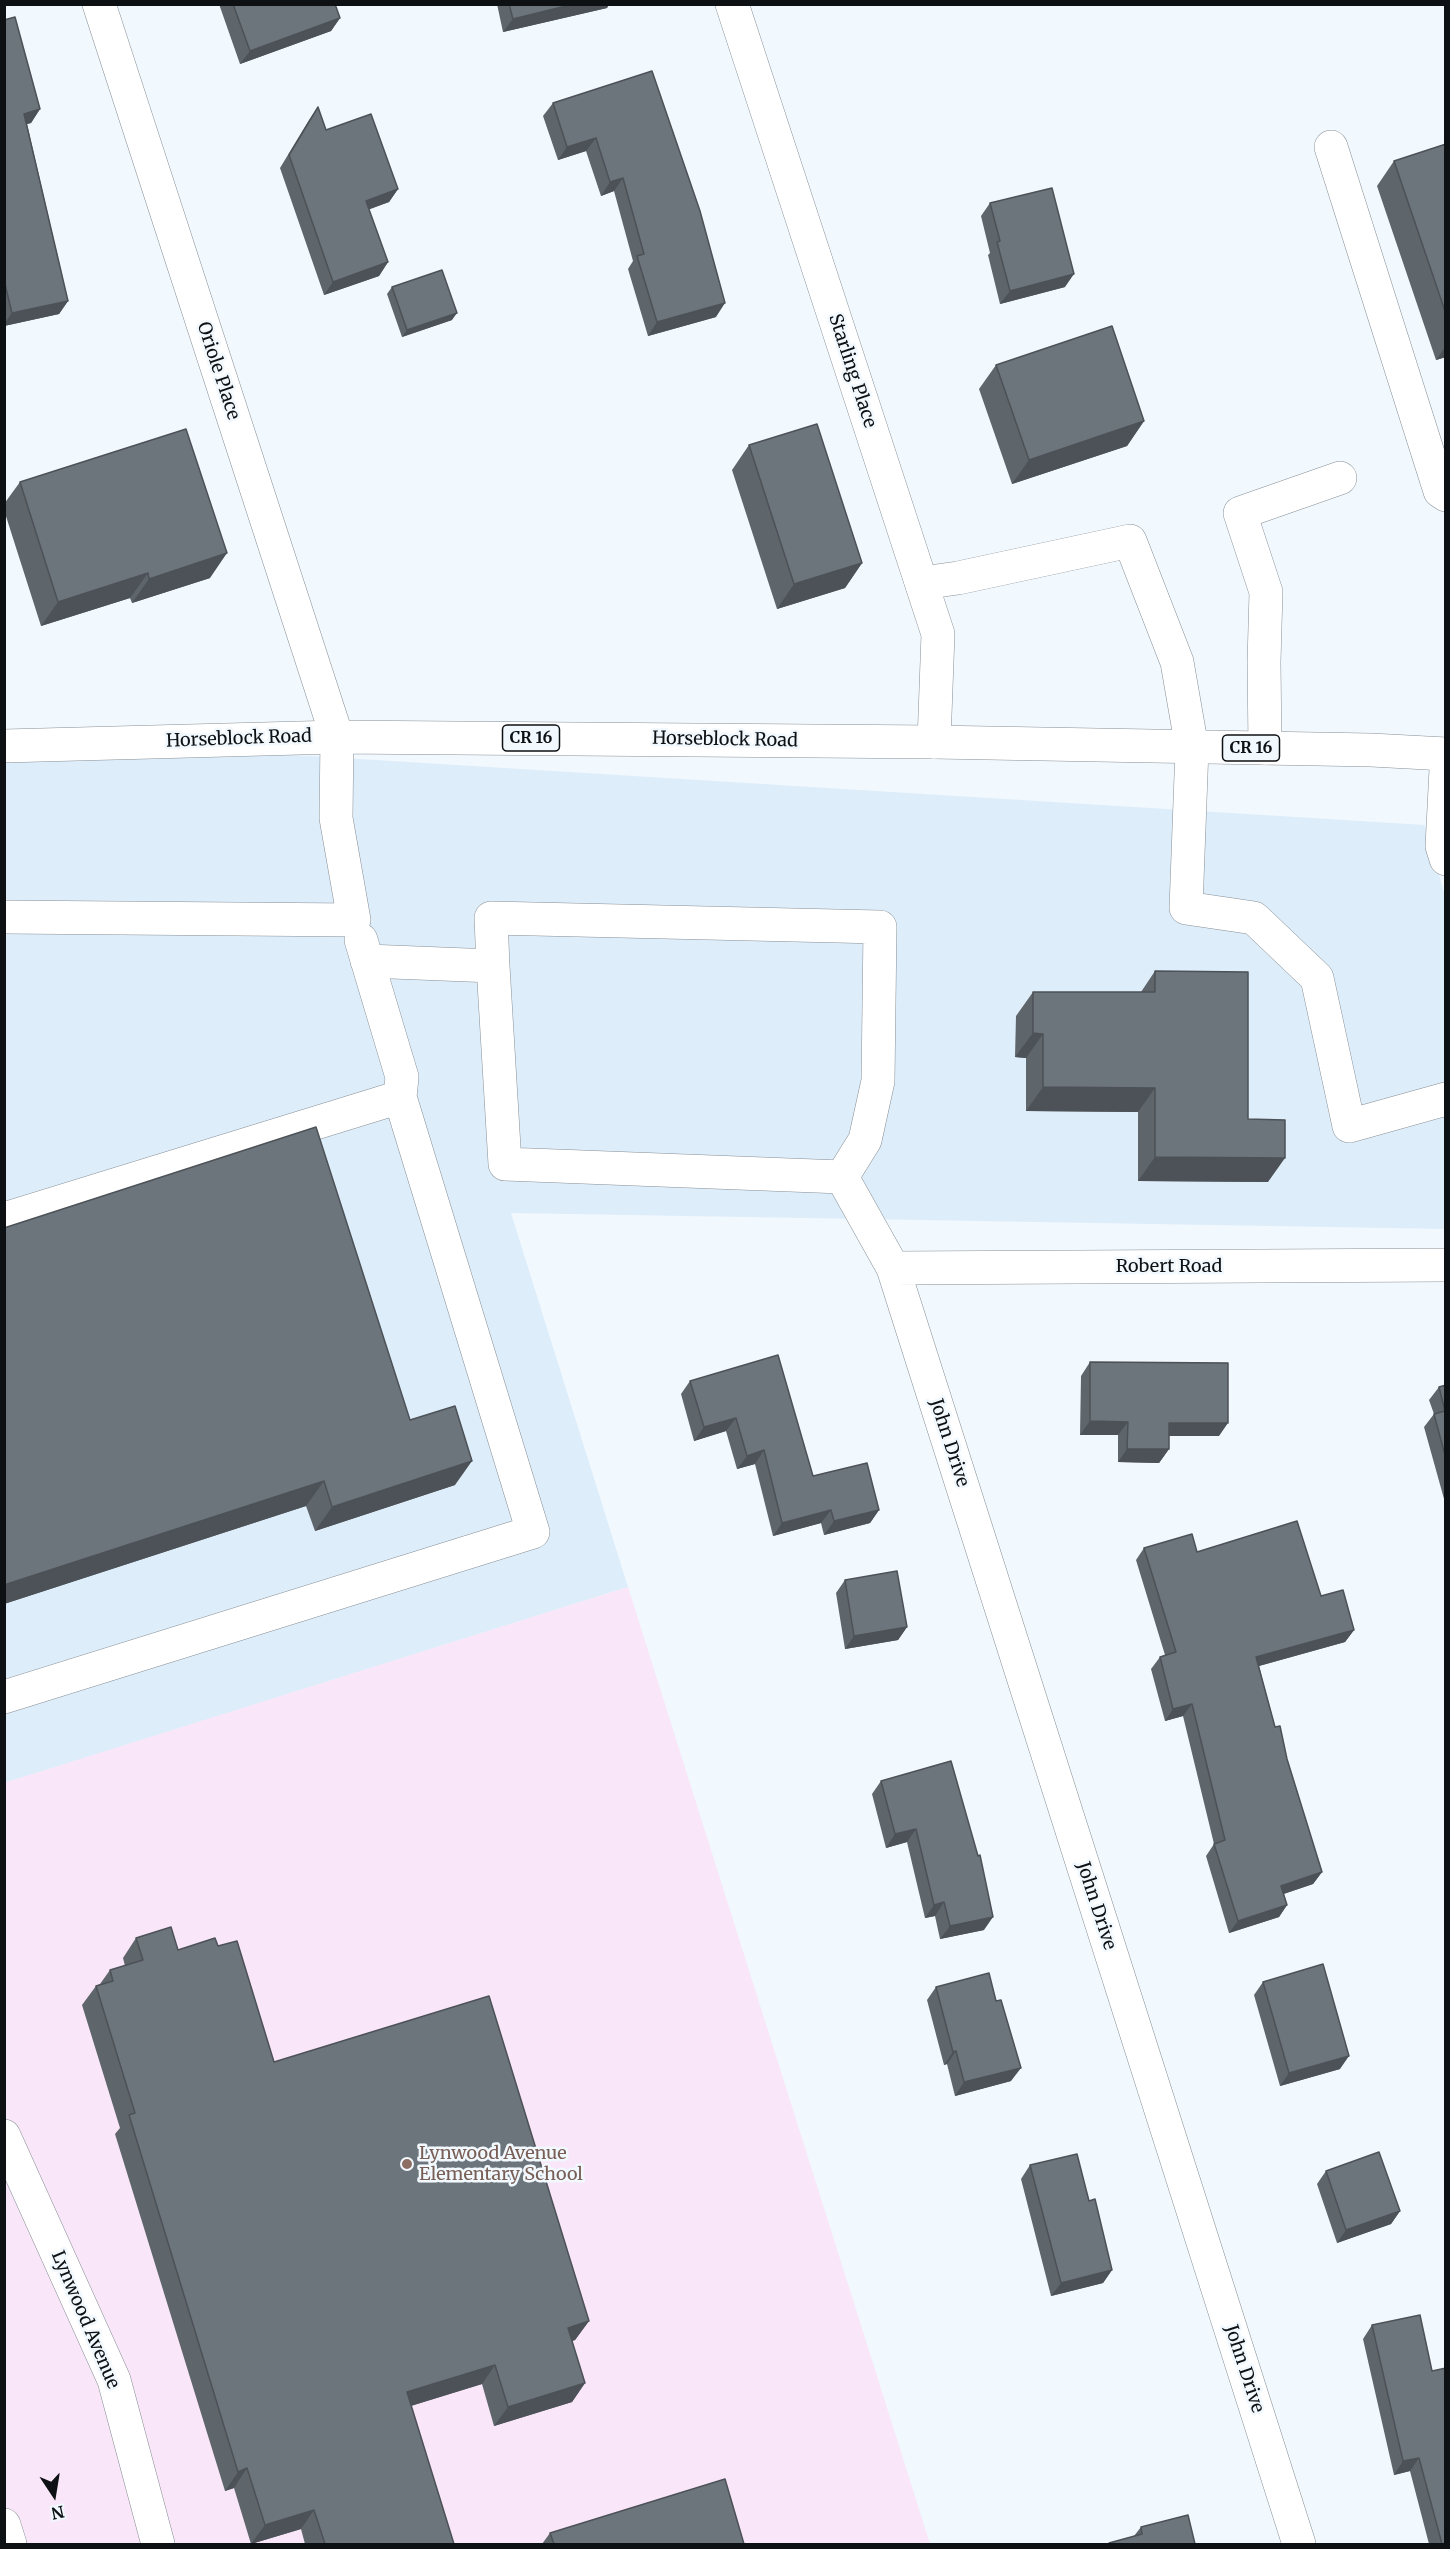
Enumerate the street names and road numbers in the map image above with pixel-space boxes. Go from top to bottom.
street label: Starling Place [823,311,881,431]
street label: Oriole Place [192,319,244,423]
road number: CR 16 [502,725,560,751]
street label: Horseblock Road [166,726,312,752]
street label: Horseblock Road [652,728,798,752]
road number: CR 16 [1222,735,1280,761]
street label: Robert Road [1116,1256,1222,1278]
street label: John Drive [925,1396,973,1490]
street label: John Drive [1072,1859,1120,1953]
street label: Lynwood Avenue [46,2248,124,2392]
street label: John Drive [1220,2322,1268,2416]

